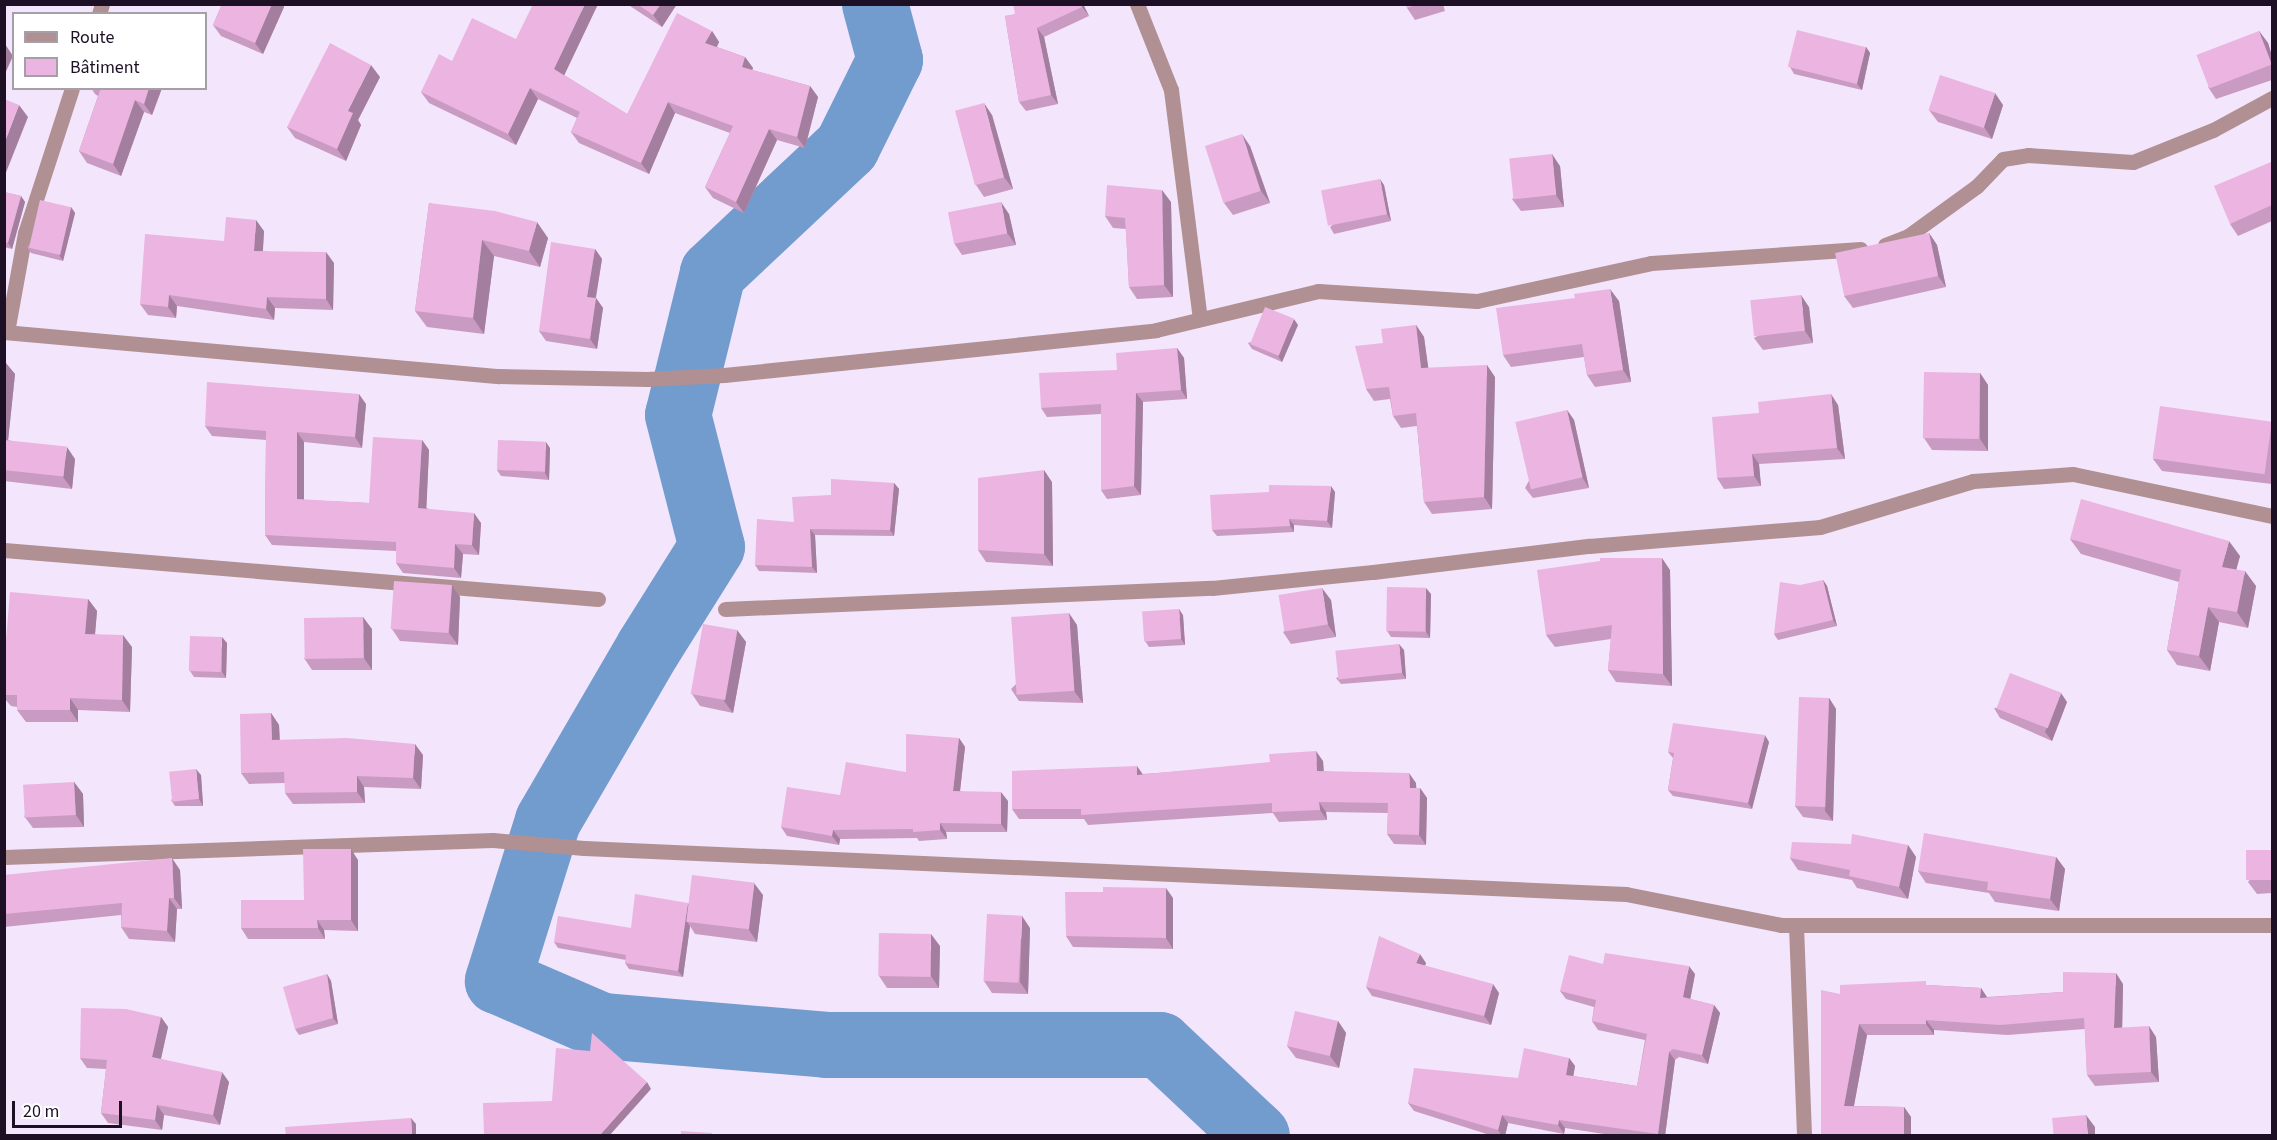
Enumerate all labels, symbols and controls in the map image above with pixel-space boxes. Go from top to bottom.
legend [12,12,207,90]
text: Route [70,25,114,50]
text: Bâtiment [70,55,140,80]
scale bar [15,1089,124,1127]
text: 20 m [23,1099,59,1124]

